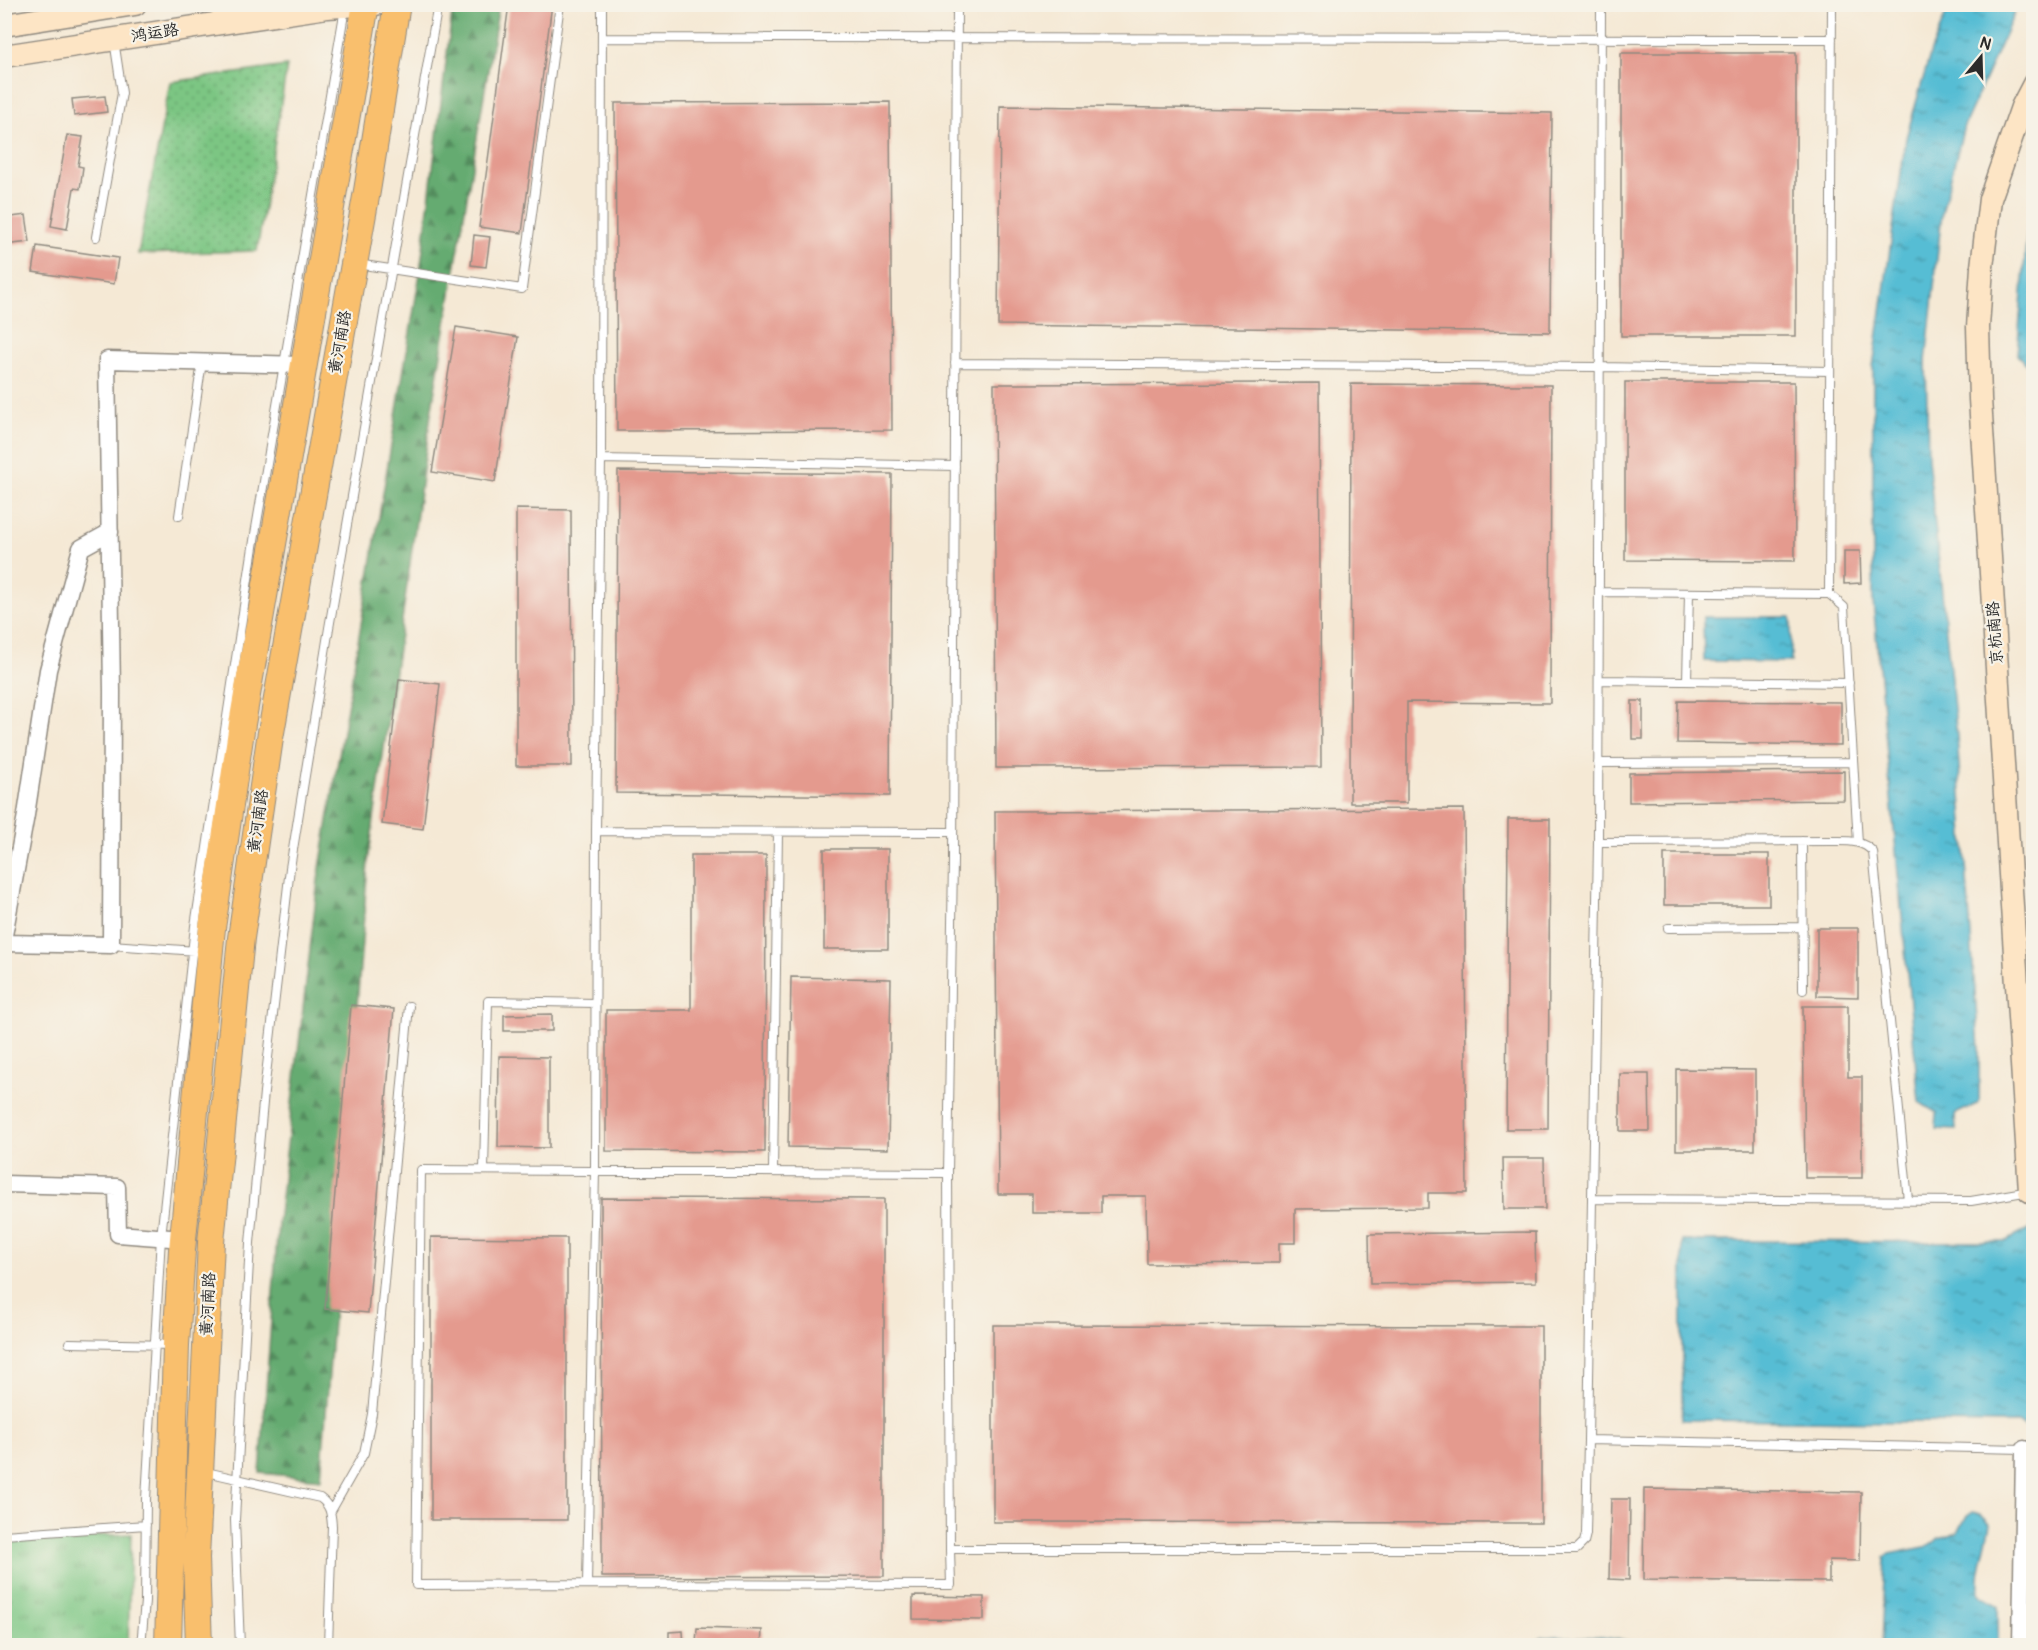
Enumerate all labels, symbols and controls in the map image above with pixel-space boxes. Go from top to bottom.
street label: 鸿运路 [130,19,180,47]
north arrow [1951,27,2011,87]
text: N [1977,33,1994,55]
street label: 黄河南路 [325,309,355,375]
street label: 京杭南路 [1983,600,2007,666]
street label: 黄河南路 [244,788,272,854]
street label: 黄河南路 [196,1272,220,1336]

